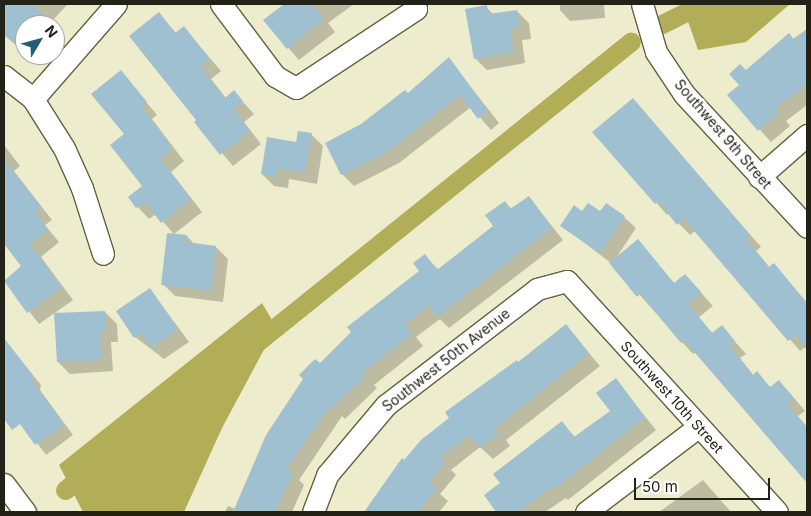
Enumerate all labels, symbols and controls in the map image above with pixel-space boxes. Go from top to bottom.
north arrow [15,15,65,65]
text: N [42,22,62,41]
street label: Southwest 9th Street [671,76,775,192]
street label: Southwest 50th Avenue [379,305,513,415]
street label: Southwest 10th Street [617,338,727,456]
scale bar [636,468,772,500]
text: 50 m [642,477,678,496]

